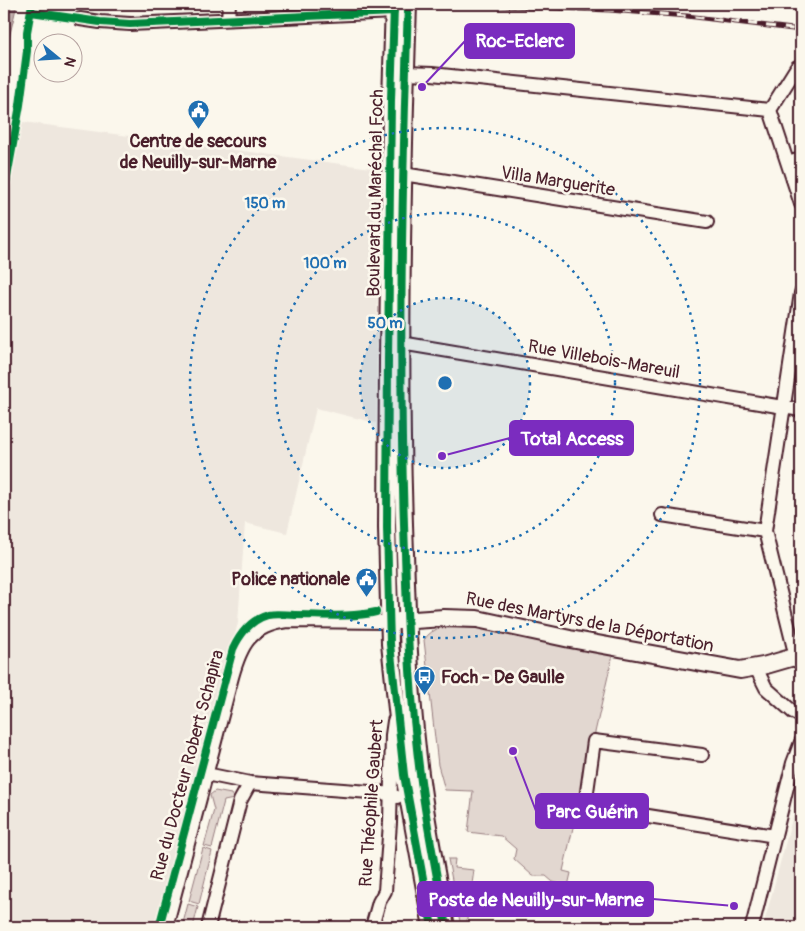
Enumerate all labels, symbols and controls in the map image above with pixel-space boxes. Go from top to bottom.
callout: Roc-Eclerc [465,24,574,58]
text: Roc-Eclerc [476,29,565,53]
north arrow [32,32,82,82]
text: N [60,55,79,69]
street label: Boulevard du Maréchal Foch [362,89,389,297]
public building icon: Centre de secours de Neuilly-sur-Marne [186,99,210,130]
place label: Centre de secours de Neuilly-sur-Marne [120,130,277,174]
street label: Villa Marguerite [499,161,617,202]
text: 150 m [245,194,285,213]
text: 100 m [304,254,346,273]
text: 50 m [368,314,402,333]
street label: Rue Villebois-Mareuil [526,335,682,384]
centre of rings [436,374,454,392]
callout: Total Access [510,421,633,455]
text: Total Access [519,427,624,451]
public building icon: Police nationale [354,567,378,598]
place label: Police nationale [231,568,351,591]
street label: Rue des Martyrs de la Déportation [464,587,716,658]
street label: Rue du Docteur Robert Schapira [146,647,229,883]
bus stop icon: Foch - De Gaulle [413,665,437,696]
place label: Foch - De Gaulle [441,666,565,689]
street label: Rue Théophile Gaubert [354,718,389,888]
callout: Parc Guérin [536,794,648,828]
text: Parc Guérin [546,800,638,824]
callout: Poste de Neuilly-sur-Marne [418,882,653,916]
text: Poste de Neuilly-sur-Marne [428,888,644,912]

